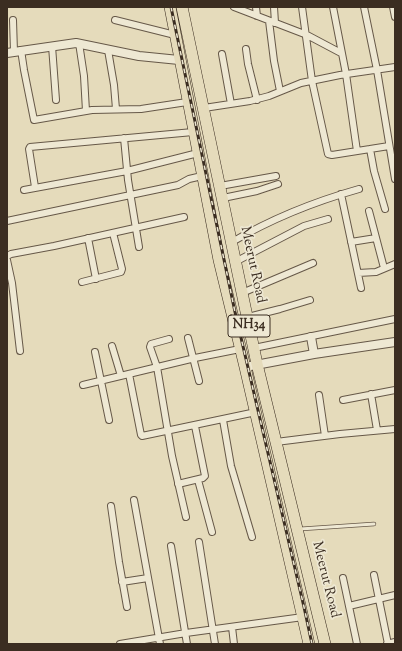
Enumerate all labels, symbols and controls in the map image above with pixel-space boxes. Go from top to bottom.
street label: Meerut Road [236,225,268,305]
road number: NH34 [228,315,270,337]
street label: Meerut Road [307,540,343,620]

